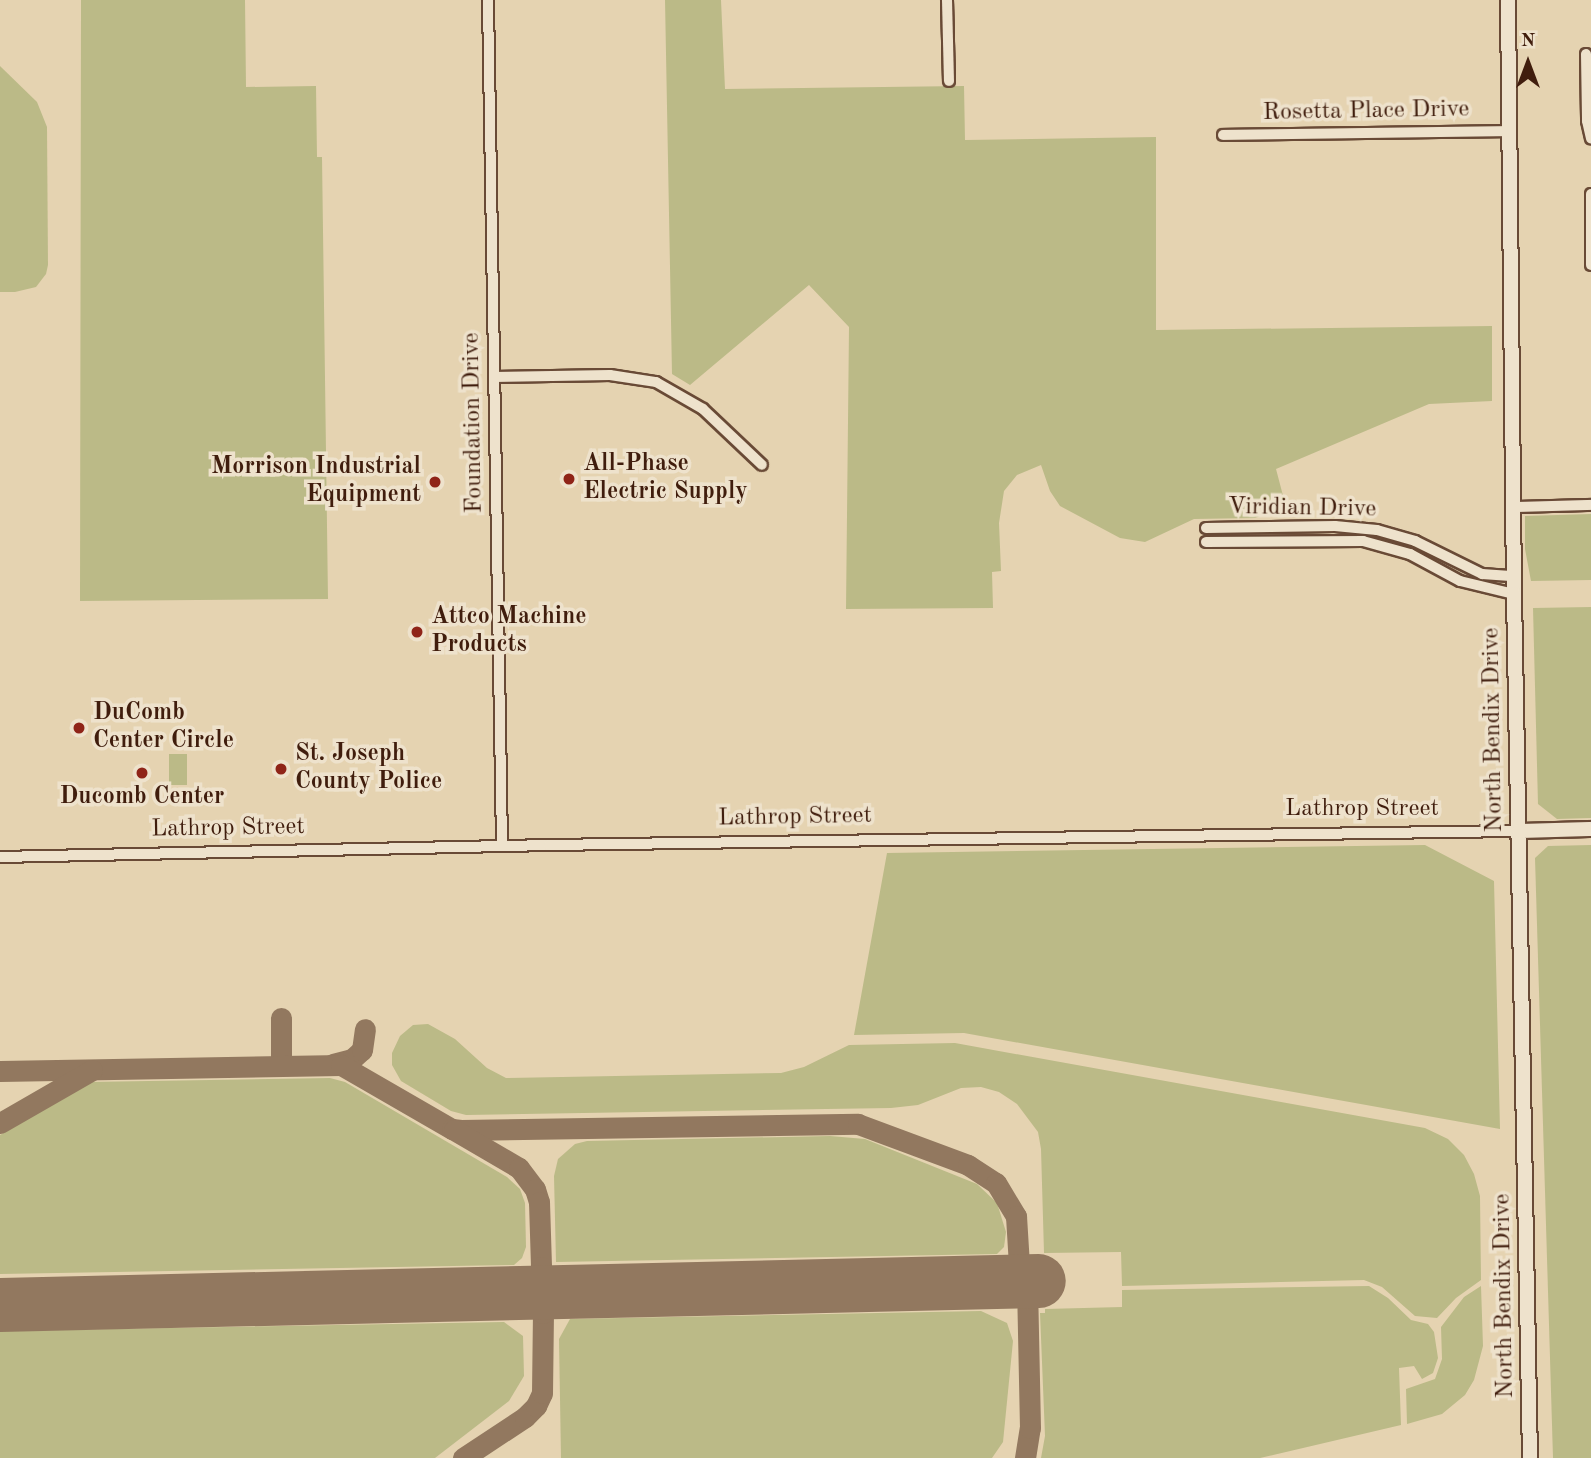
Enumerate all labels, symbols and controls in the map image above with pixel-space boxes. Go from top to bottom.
north arrow [1493,28,1563,98]
text: N [1521,32,1535,51]
street label: Rosetta Place Drive [1263,96,1469,128]
street label: Foundation Drive [458,332,490,514]
place label: All-Phase Electric Supply [583,451,748,507]
place label: Morrison Industrial Equipment [211,454,421,510]
marker: All-Phase Electric Supply [561,471,577,487]
marker: Morrison Industrial Equipment [427,474,443,490]
street label: Viridian Drive [1228,493,1376,525]
place label: Attco Machine Products [431,604,587,660]
marker: Attco Machine Products [409,624,425,640]
street label: North Bendix Drive [1478,627,1510,833]
place label: DuComb Center Circle [93,700,234,756]
marker: DuComb Center Circle [71,720,87,736]
place label: St. Joseph County Police [295,741,442,797]
marker: St. Joseph County Police [273,761,289,777]
marker: Ducomb Center [134,765,150,781]
place label: Ducomb Center [60,784,224,812]
street label: Lathrop Street [1285,796,1439,824]
street label: Lathrop Street [718,802,872,834]
street label: Lathrop Street [151,813,305,845]
street label: North Bendix Drive [1489,1193,1521,1399]

